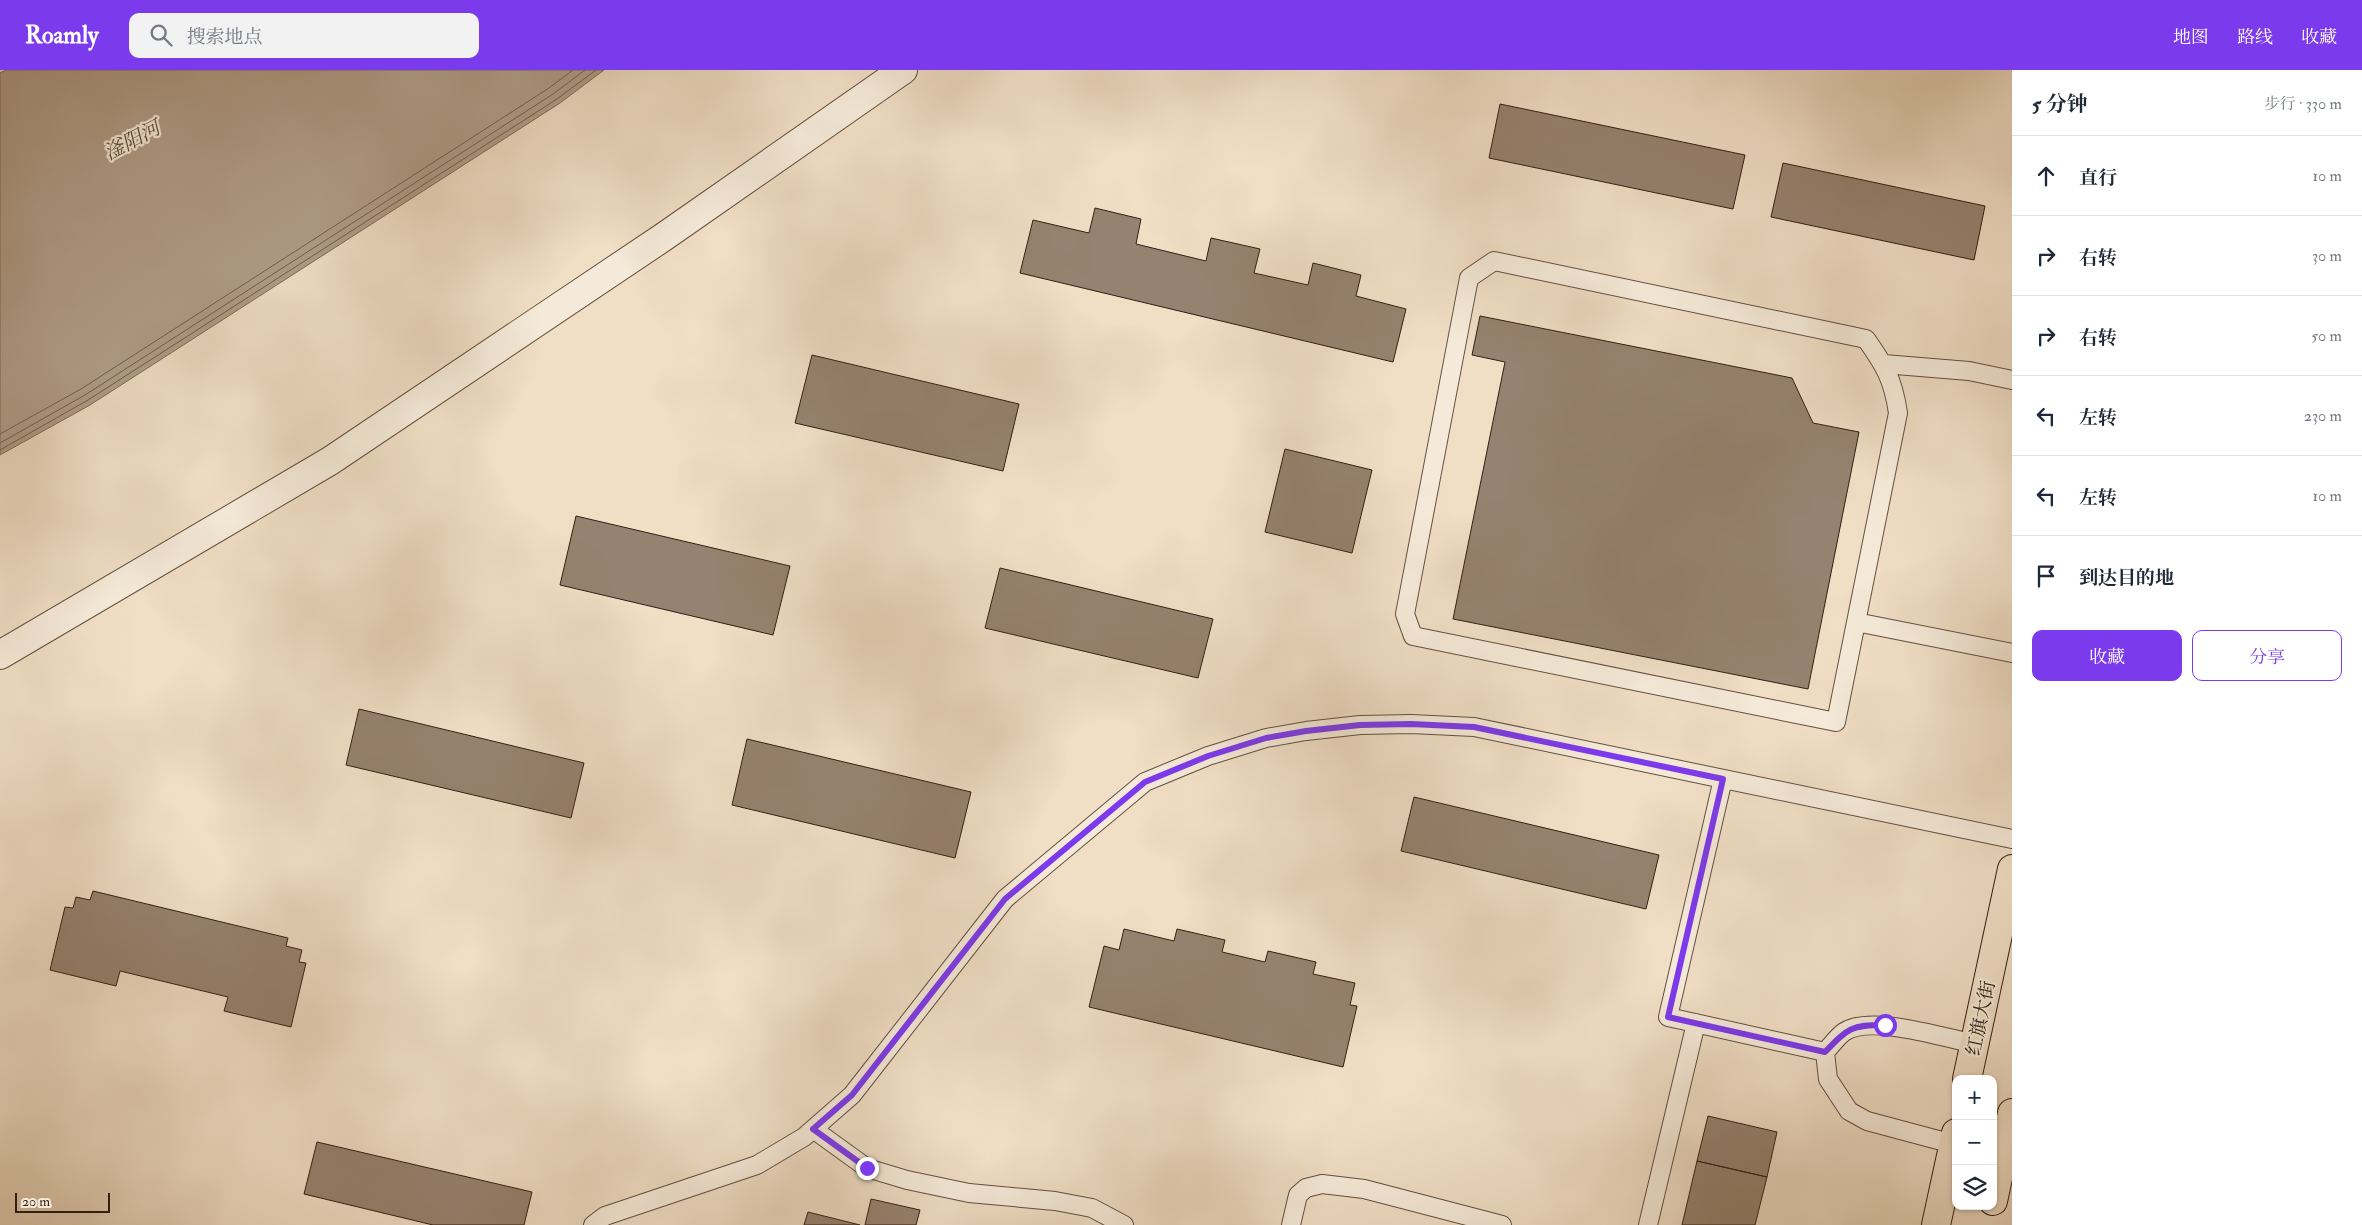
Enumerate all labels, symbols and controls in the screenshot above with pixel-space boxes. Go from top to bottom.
search box [129,13,479,58]
text: Roamly [25,20,99,51]
icon: search [147,21,175,49]
text: 搜索地点 [187,25,263,49]
text: 地图 [2173,26,2209,49]
text: 路线 [2237,26,2273,49]
text: 收藏 [2301,26,2337,49]
text: 5 分钟 [2032,91,2088,118]
text: 步行 · 330 m [2264,94,2342,114]
water label: 滏阳河 [100,114,167,166]
icon: ahead [2032,162,2060,190]
text: 直行 [2079,166,2117,190]
text: 10 m [2312,166,2342,186]
icon: right [2032,242,2060,270]
text: 右转 [2079,246,2117,270]
text: 30 m [2312,246,2342,266]
icon: right [2032,322,2060,350]
text: 右转 [2079,326,2117,350]
text: 50 m [2311,326,2342,346]
icon: left [2032,402,2060,430]
text: 左转 [2079,406,2117,430]
text: 230 m [2304,406,2342,426]
icon: left [2032,482,2060,510]
text: 左转 [2079,486,2117,510]
text: 10 m [2312,486,2342,506]
icon: arrive [2032,562,2060,590]
text: 到达目的地 [2079,566,2174,590]
button: 收藏 [2032,630,2182,681]
button: 分享 [2192,630,2342,681]
street label: 红旗大街 [1961,979,2001,1058]
route start [1874,1014,1897,1037]
map controls [1952,1075,1997,1210]
button: + [1952,1075,1997,1120]
button: − [1952,1120,1997,1165]
route end [856,1157,879,1180]
button: layers [1952,1165,1997,1210]
scale bar [15,1190,110,1213]
text: 20 m [22,1193,50,1210]

